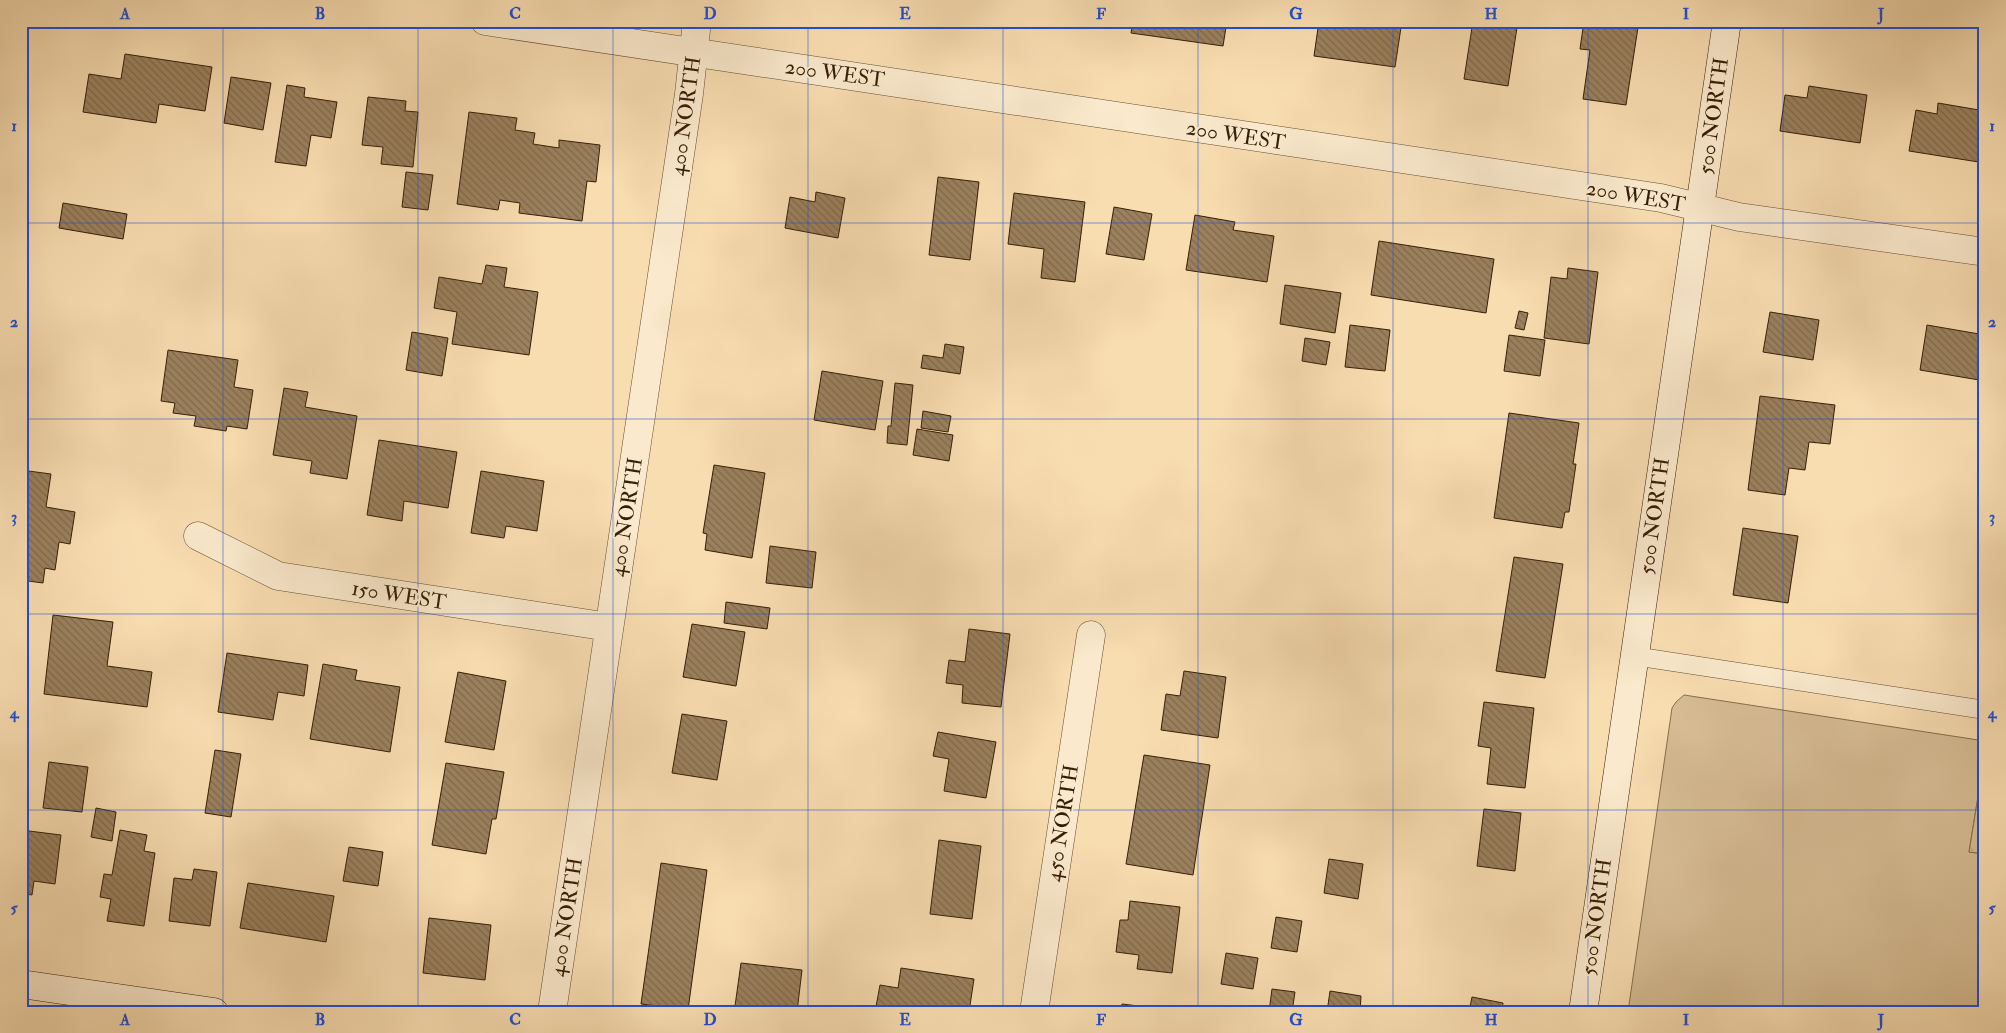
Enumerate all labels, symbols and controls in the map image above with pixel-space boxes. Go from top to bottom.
text: A [119,4,131,24]
text: B [315,4,325,24]
text: C [509,4,521,24]
text: D [703,4,717,24]
text: E [899,4,911,24]
text: F [1096,4,1106,24]
text: G [1289,4,1303,24]
text: H [1484,4,1498,24]
text: I [1683,4,1690,24]
text: J [1877,4,1885,25]
street label: 200 WEST [783,53,887,94]
street label: 400 NORTH [664,55,707,177]
street label: 500 NORTH [1692,56,1735,176]
street label: 200 WEST [1184,114,1288,157]
text: 1 [11,116,17,136]
text: 1 [1989,116,1995,136]
street label: 200 WEST [1584,174,1688,219]
text: 2 [10,312,18,332]
text: 2 [1988,312,1996,332]
street label: 400 NORTH [604,456,649,578]
street label: 500 NORTH [1633,456,1676,576]
text: 3 [11,507,17,527]
text: 3 [1989,507,1995,527]
street label: 150 WEST [350,575,449,616]
text: 4 [9,703,20,723]
text: 4 [1987,703,1998,723]
street label: 450 NORTH [1040,763,1085,884]
street label: 400 NORTH [544,856,589,978]
street label: 500 NORTH [1575,857,1618,977]
text: 5 [10,898,18,918]
text: 5 [1988,898,1996,918]
text: A [119,1010,131,1030]
text: B [315,1010,325,1030]
text: C [509,1010,521,1030]
text: D [703,1010,717,1030]
text: E [899,1010,911,1030]
text: F [1096,1010,1106,1030]
text: G [1289,1010,1303,1030]
text: H [1484,1010,1498,1030]
text: I [1683,1010,1690,1030]
text: J [1877,1010,1885,1031]

